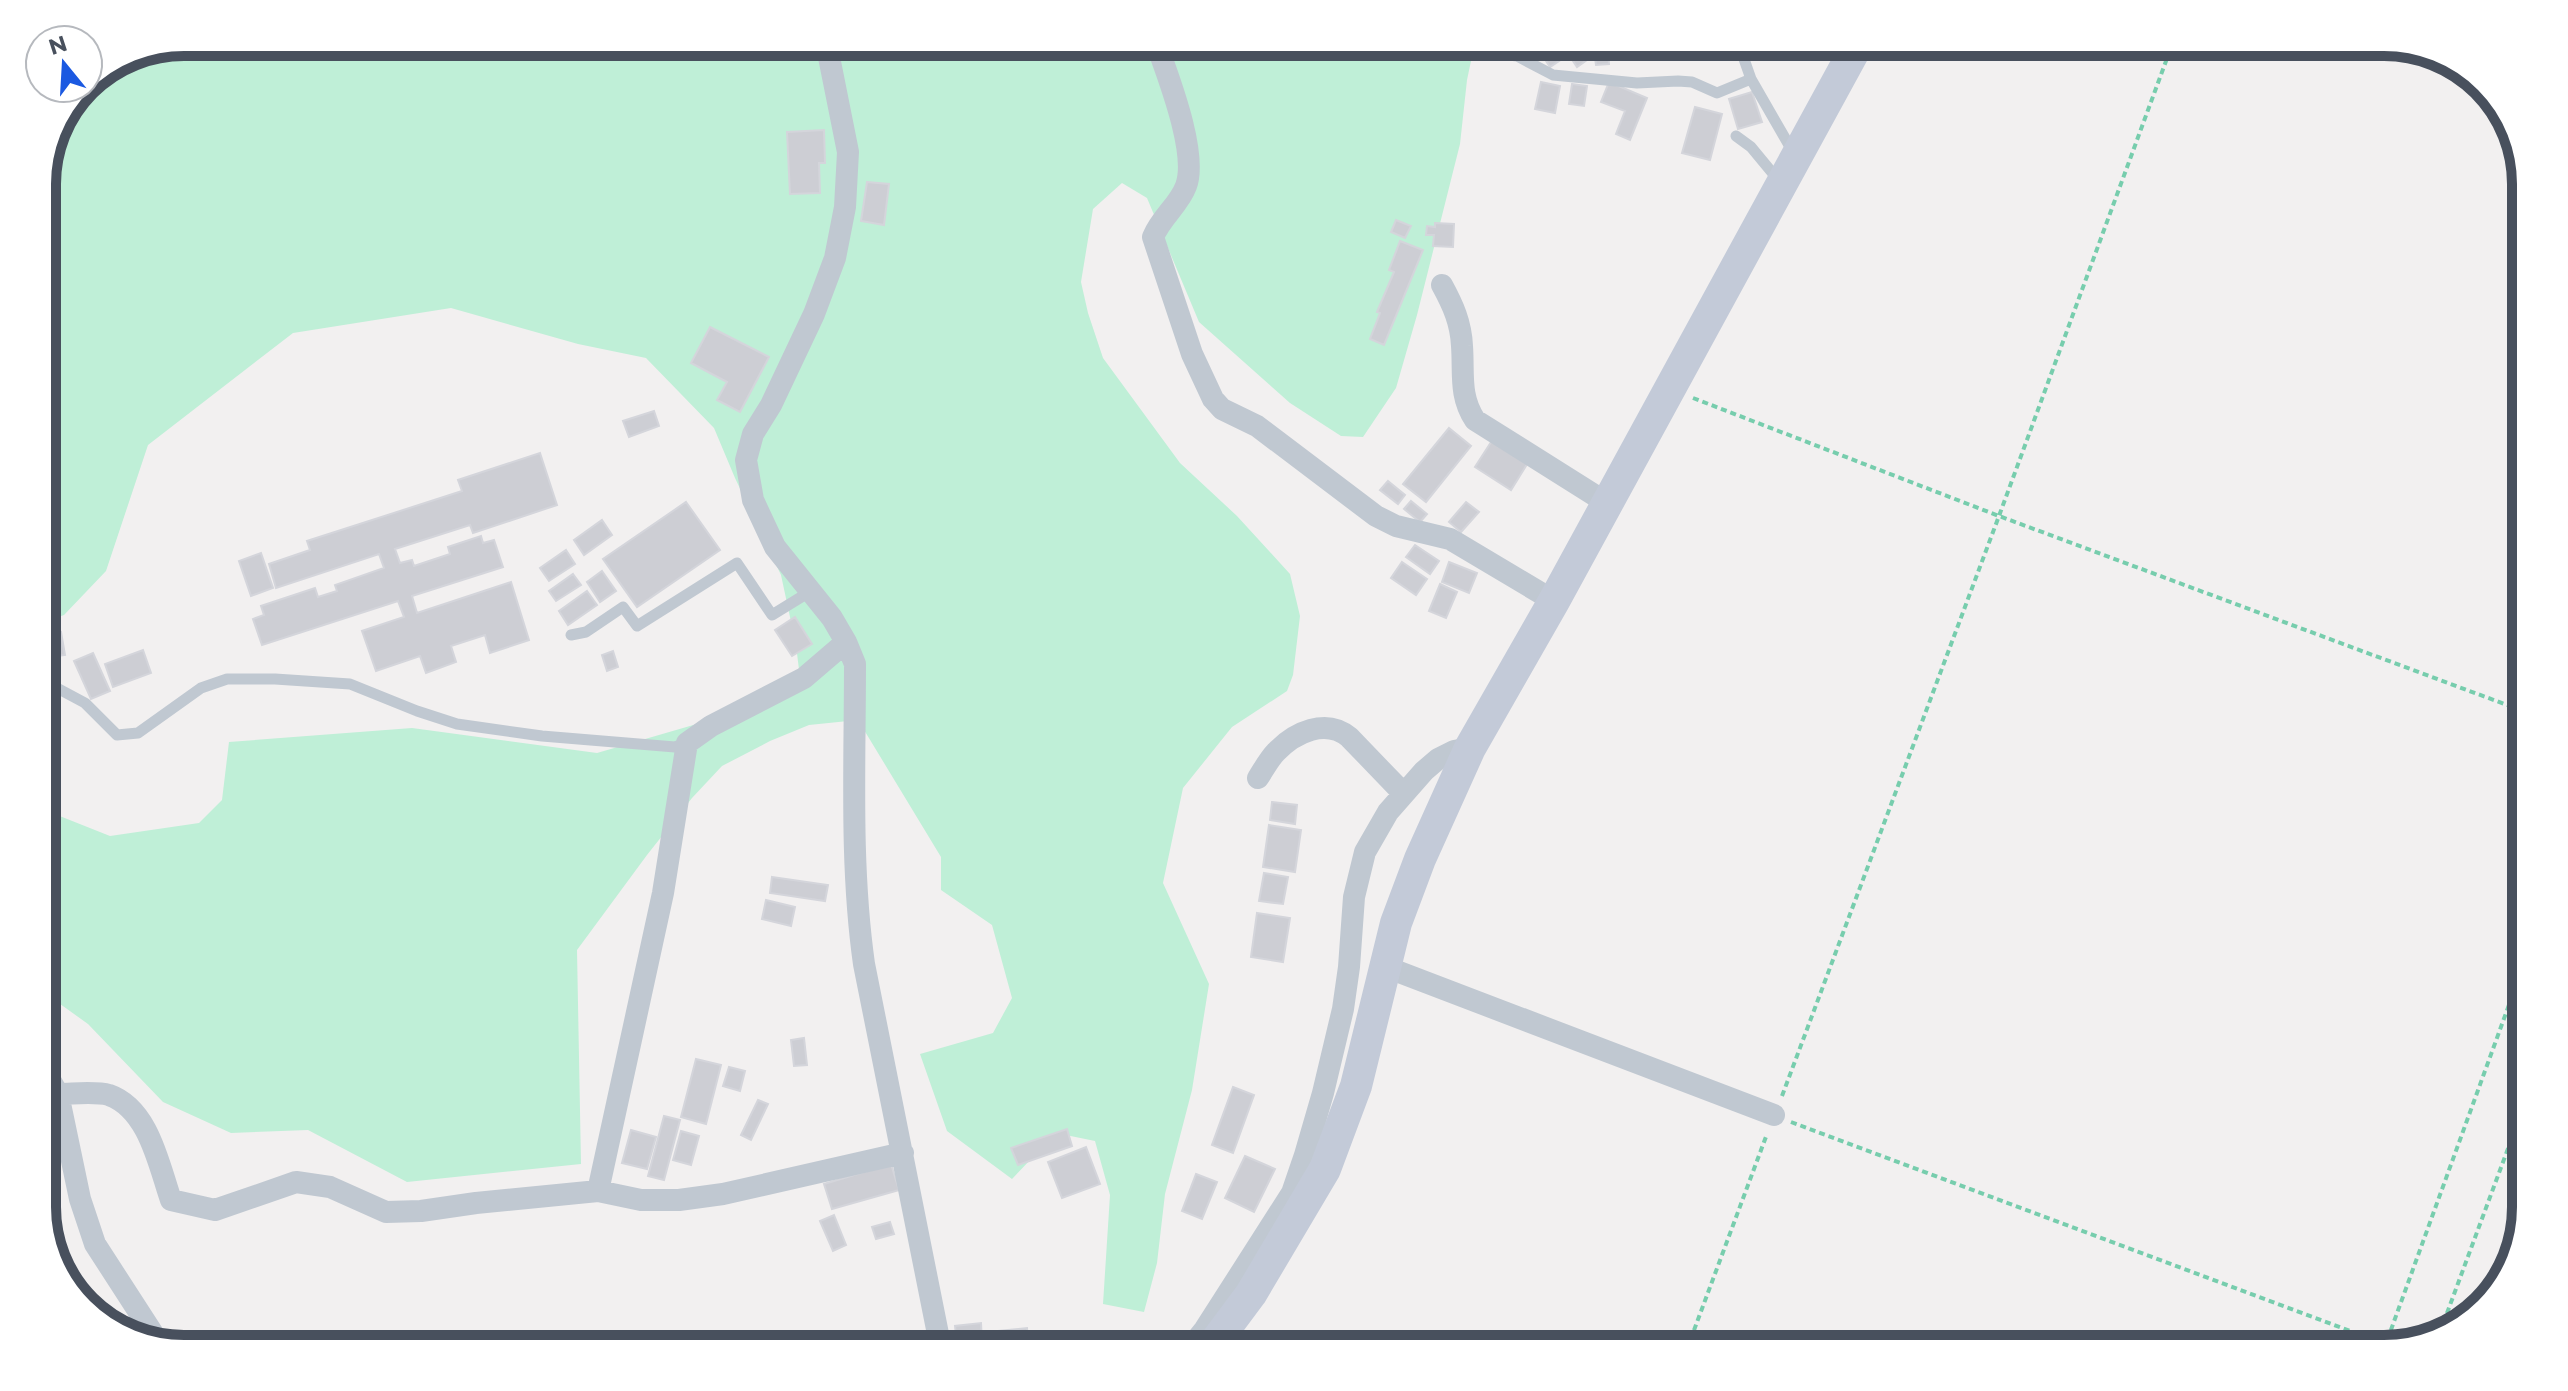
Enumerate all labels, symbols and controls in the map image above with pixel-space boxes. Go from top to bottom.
north arrow [24,24,104,104]
text: N [45,30,71,61]

